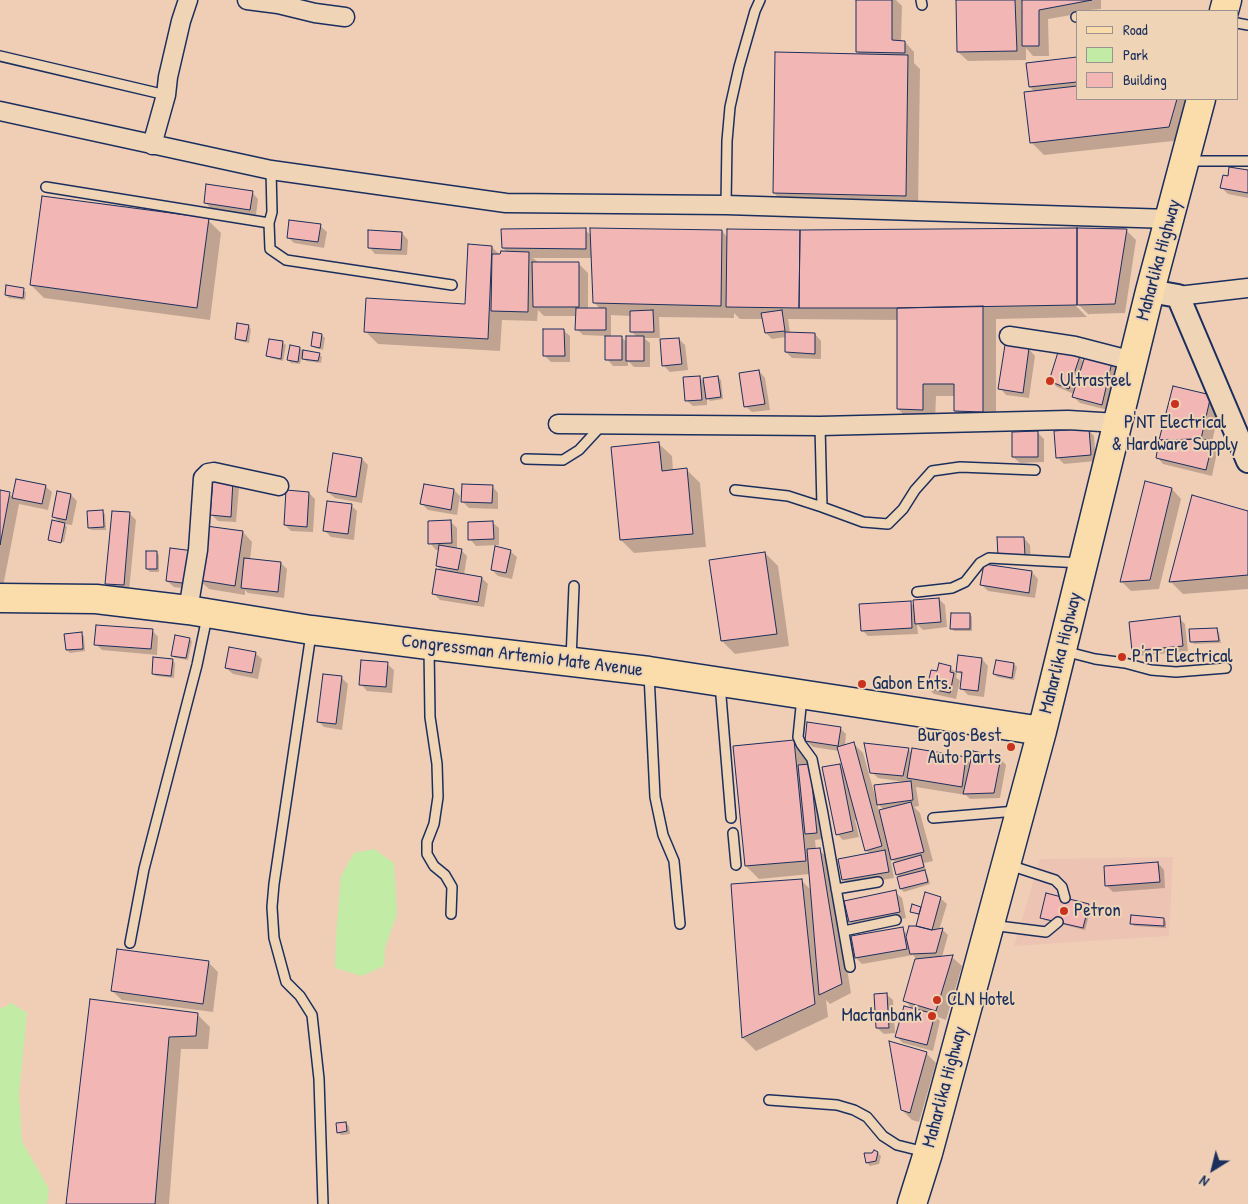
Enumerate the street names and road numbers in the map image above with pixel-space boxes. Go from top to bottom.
street label: Maharlika Highway [1132,197,1186,323]
street label: Maharlika Highway [1035,590,1087,716]
street label: Congressman Artemio Mate Avenue [400,630,644,682]
street label: Maharlika Highway [918,1024,972,1150]

